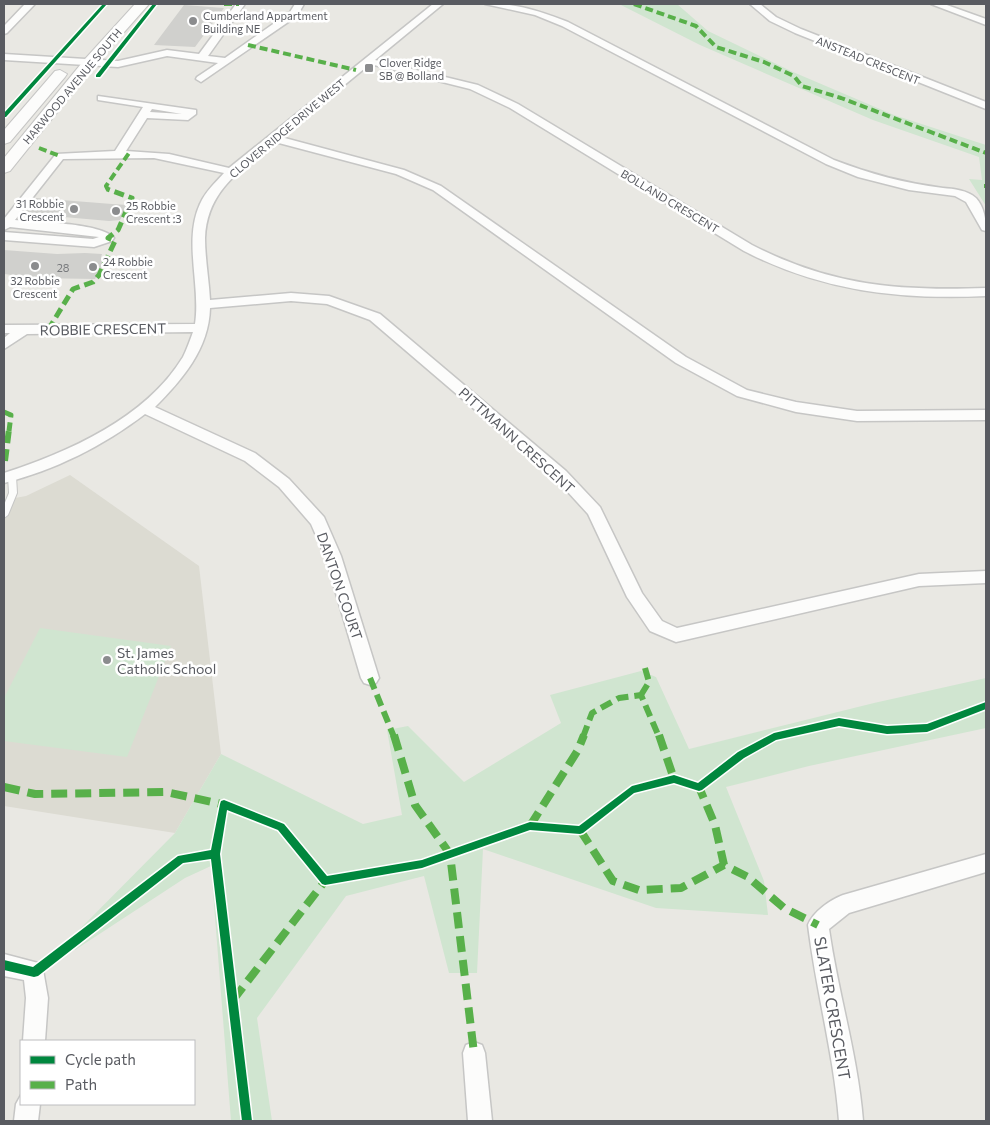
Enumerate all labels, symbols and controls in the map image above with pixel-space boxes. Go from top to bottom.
place label: Cumberland Appartment Building NE [203,9,328,35]
marker: Cumberland Appartment Building NE [187,15,199,27]
street label: HARWOOD AVENUE SOUTH [20,26,124,146]
street label: ANSTEAD CRESCENT [814,33,922,87]
place label: Clover Ridge SB @ Bolland [379,56,444,82]
marker: Clover Ridge SB @ Bolland [363,62,375,74]
street label: CLOVER RIDGE DRIVE WEST [227,76,347,180]
street label: BOLLAND CRESCENT [619,167,721,235]
place label: 31 Robbie Crescent [16,197,64,223]
place label: 25 Robbie Crescent :3 [126,199,182,225]
marker: 31 Robbie Crescent [68,203,80,215]
marker: 25 Robbie Crescent :3 [110,205,122,217]
place label: 24 Robbie Crescent [103,255,153,281]
marker: 32 Robbie Crescent [29,260,41,272]
house number: 28 [57,261,70,274]
marker: 24 Robbie Crescent [87,261,99,273]
place label: 32 Robbie Crescent [10,274,60,300]
street label: ROBBIE CRESCENT [40,319,166,339]
street label: PITTMANN CRESCENT [456,384,578,496]
street label: DANTON COURT [314,530,366,642]
place label: St. James Catholic School [117,644,216,677]
marker: St. James Catholic School [101,654,113,666]
street label: SLATER CRESCENT [811,935,855,1081]
legend [20,1040,195,1105]
text: Cycle path [65,1050,136,1068]
text: Path [65,1075,97,1093]

